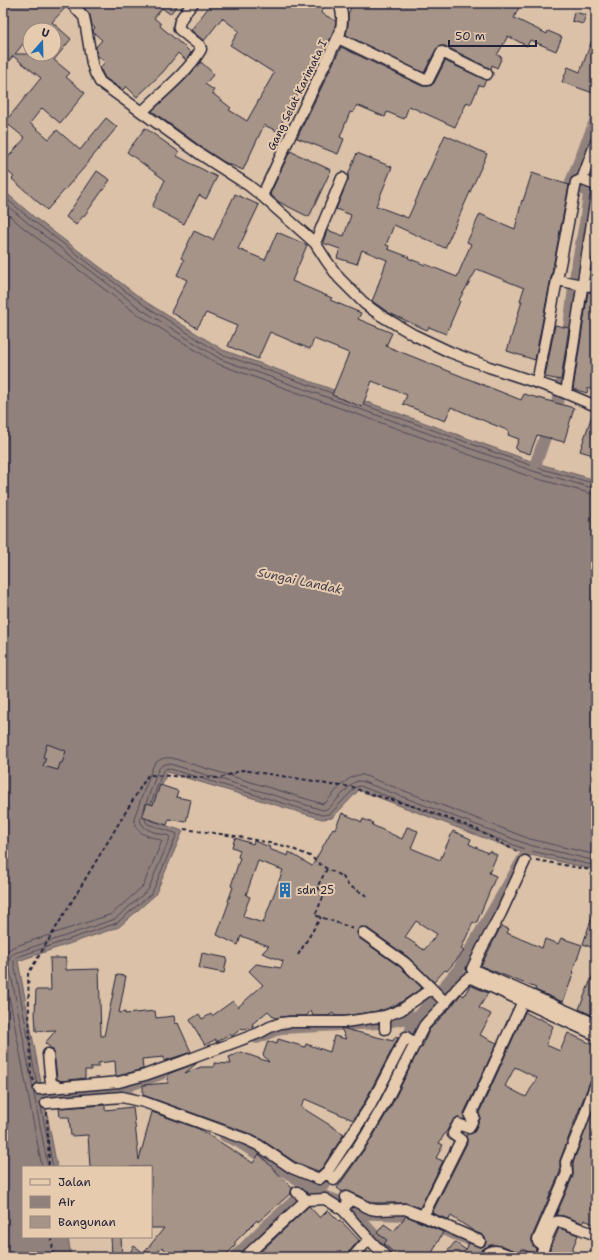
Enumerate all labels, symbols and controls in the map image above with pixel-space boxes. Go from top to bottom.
north arrow [22,22,62,62]
scale bar [449,22,536,48]
text: U [39,25,51,41]
text: 50 m [455,28,485,44]
street label: Gang Selat Karimata I [264,37,331,153]
water label: Sungai Landak [256,564,344,598]
building icon: sdn 25 [276,881,294,899]
place label: sdn 25 [297,883,334,898]
legend [22,1166,152,1238]
text: Jalan [58,1174,91,1190]
text: Air [58,1194,76,1210]
text: Bangunan [58,1214,116,1230]

